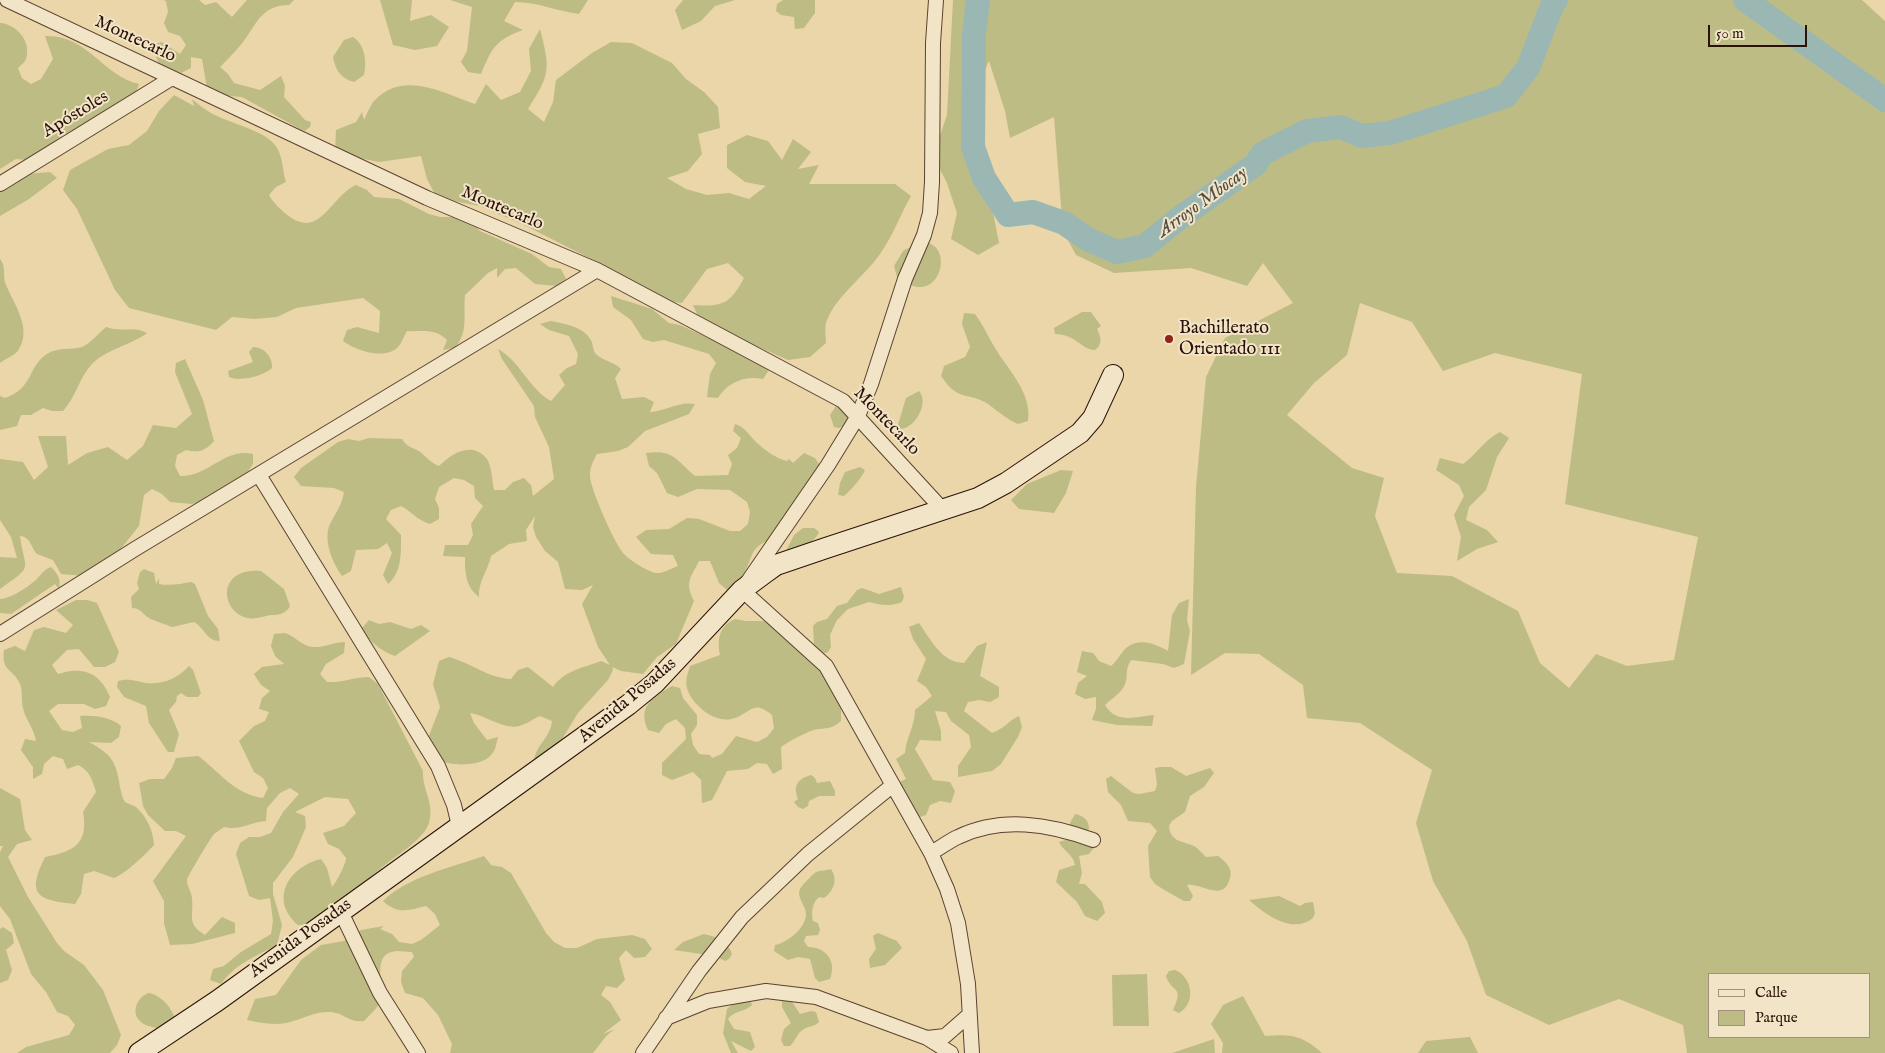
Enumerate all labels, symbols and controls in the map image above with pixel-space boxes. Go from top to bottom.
street label: Montecarlo [91,12,179,68]
scale bar [1710,15,1809,47]
text: 50 m [1716,24,1744,43]
street label: Apóstoles [39,87,113,143]
water label: Arroyo Mbocay [1154,163,1252,243]
street label: Montecarlo [458,182,546,236]
place label: Bachillerato Orientado 111 [1179,318,1280,360]
marker: Bachillerato Orientado 111 [1163,333,1175,345]
street label: Montecarlo [848,383,924,461]
street label: Avenida Posadas [575,654,681,748]
street label: Avenida Posadas [246,895,356,983]
legend [1708,973,1870,1038]
text: Calle [1755,983,1787,1002]
text: Parque [1755,1008,1798,1027]

